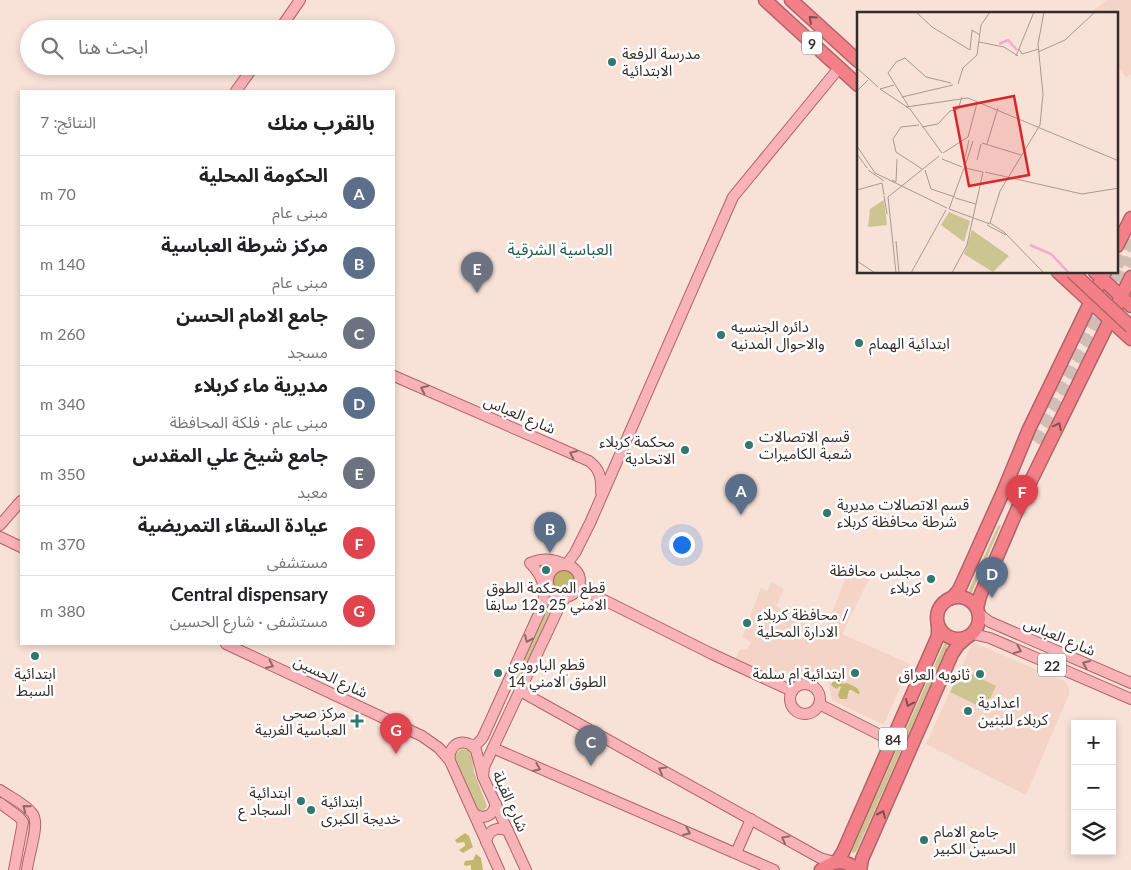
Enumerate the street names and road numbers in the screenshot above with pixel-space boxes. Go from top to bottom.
road number: 9 [802,32,822,54]
street label: شارع العباس [480,391,559,441]
street label: شارع العباس [1020,613,1099,663]
street label: شارع الحسين [290,651,371,705]
road number: 22 [1038,654,1066,676]
road number: 84 [879,728,907,751]
street label: شارع القبلة [486,768,533,836]

